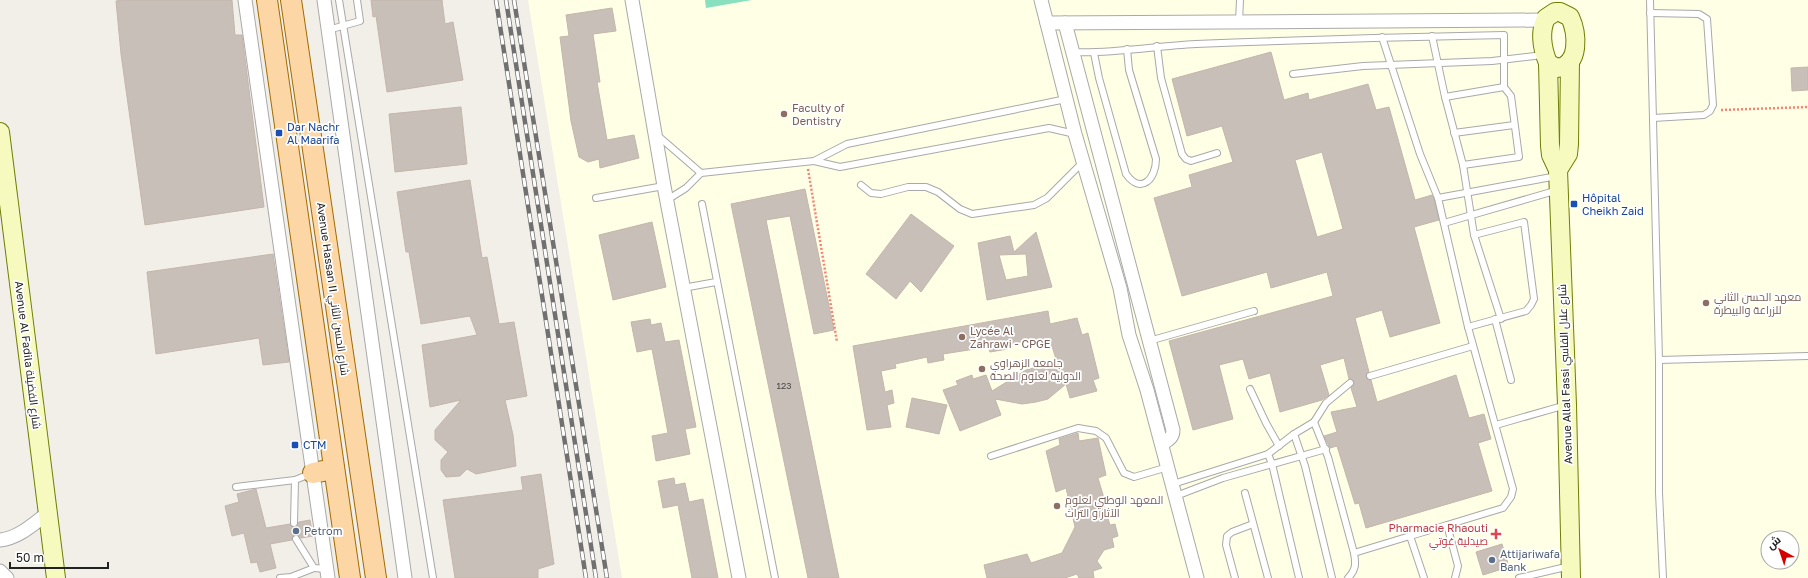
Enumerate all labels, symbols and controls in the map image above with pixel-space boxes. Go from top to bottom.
place label: Faculty of Dentistry [792,101,845,127]
marker: Faculty of Dentistry [779,109,789,119]
place label: Dar Nachr Al Maarifa [287,120,340,146]
marker: Dar Nachr Al Maarifa [274,128,284,138]
place label: Hôpital Cheikh Zaid [1582,191,1644,217]
marker: Hôpital Cheikh Zaid [1569,199,1579,209]
street label: Avenue Hassan II شارع الحسن الثاني [312,202,352,377]
street label: Avenue Al Fadila شارع الفضيلة [11,280,44,430]
street label: Avenue Allal Fassi شارع علال الفاسي [1555,284,1576,464]
place label: معهد الحسن الثاني للزراعة والبيطرة [1714,290,1801,317]
marker: معهد الحسن الثاني للزراعة والبيطرة [1701,298,1711,308]
place label: Lycée Al Zahrawi - CPGE [970,324,1051,350]
marker: Lycée Al Zahrawi - CPGE [957,332,967,342]
place label: جامعة الزهراوي الدولية لعلوم الصحة [990,356,1081,384]
marker: جامعة الزهراوي الدولية لعلوم الصحة [977,364,987,374]
house number: 123 [777,380,791,391]
place label: CTM [303,438,327,451]
marker: CTM [290,440,300,450]
place label: المعهد الوطني لعلوم الآثار و التراث [1065,493,1163,520]
marker: المعهد الوطني لعلوم الآثار و التراث [1052,501,1062,511]
place label: Pharmacie Rhaouti صيدلية غوتي [1388,521,1488,550]
place label: Petrom [304,524,342,537]
marker: Petrom [291,526,301,536]
marker: Pharmacie Rhaouti صيدلية غوتي [1491,529,1501,539]
north arrow [1760,530,1800,570]
text: ش [1764,532,1783,552]
scale bar [10,544,108,570]
place label: Attijariwafa Bank [1500,547,1560,573]
text: 50 m [16,550,44,565]
marker: Attijariwafa Bank [1487,555,1497,565]

